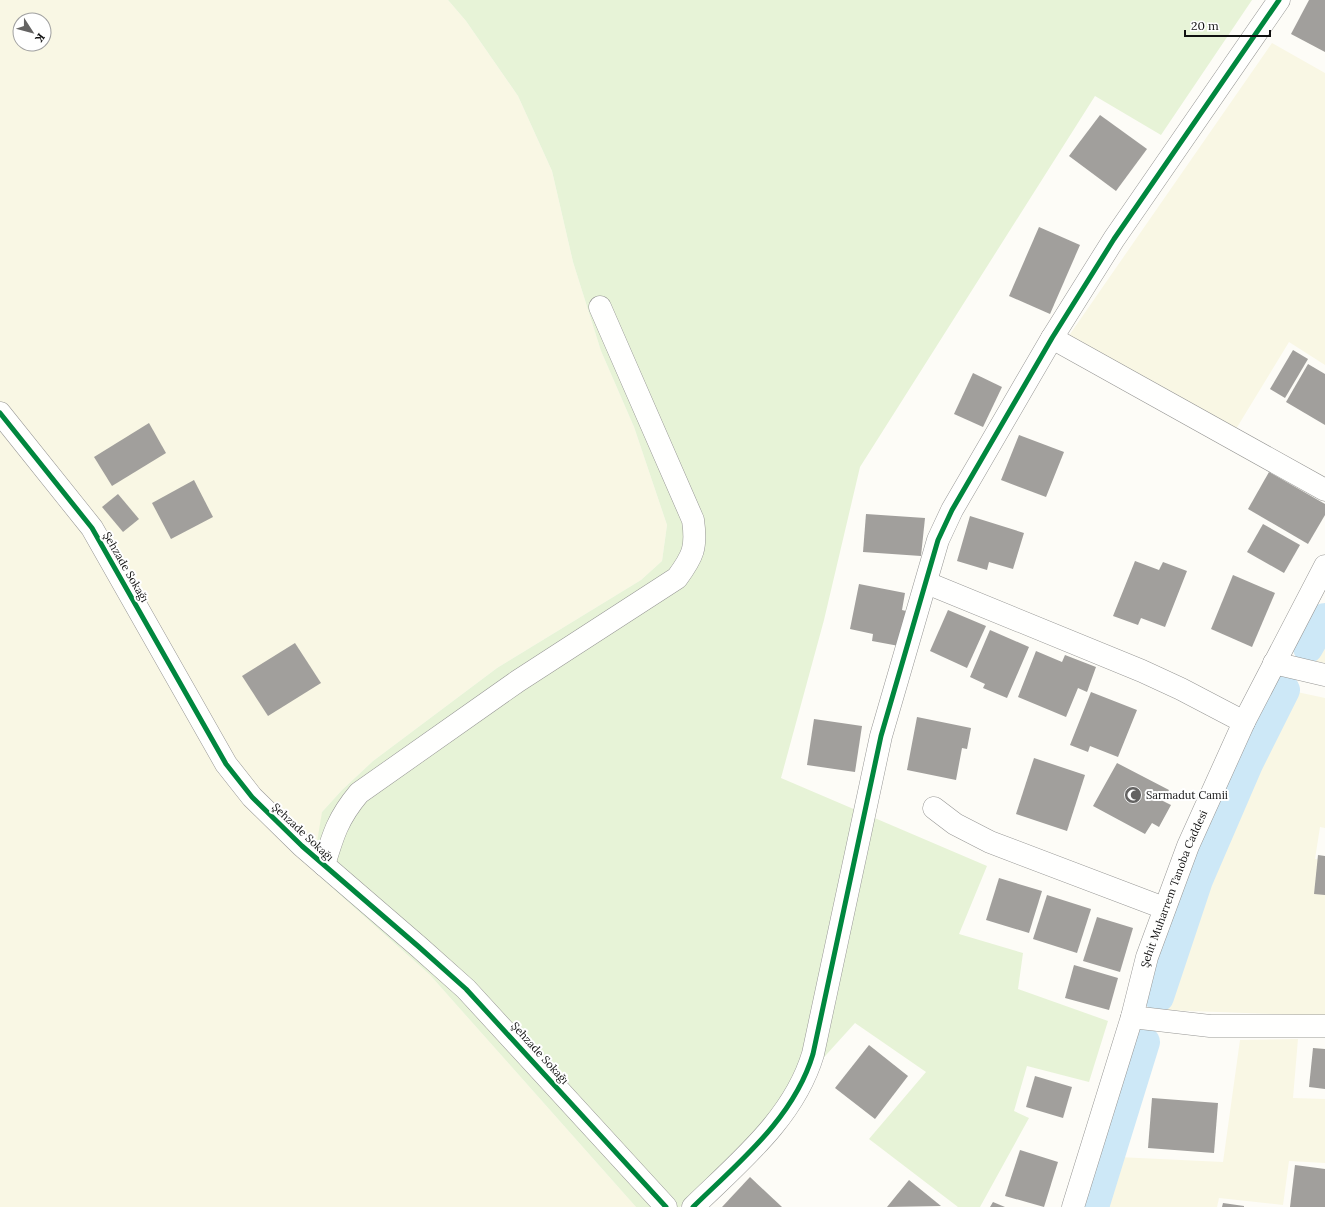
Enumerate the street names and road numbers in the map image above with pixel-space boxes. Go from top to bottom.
street label: Şehzade Sokağı [100,529,152,605]
street label: Şehzade Sokağı [269,800,337,864]
street label: Şehit Muharrem Tanoba Caddesi [1138,808,1210,969]
street label: Şehzade Sokağı [508,1019,572,1087]

